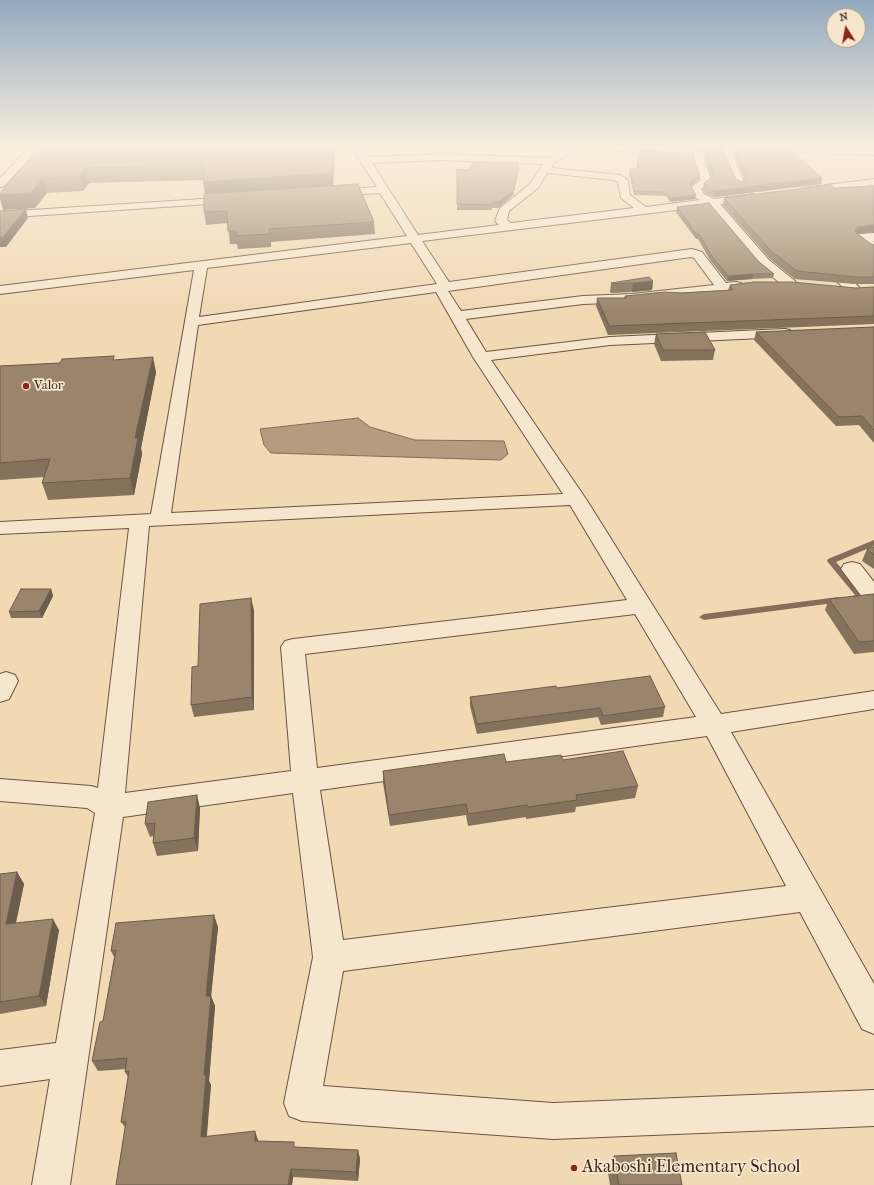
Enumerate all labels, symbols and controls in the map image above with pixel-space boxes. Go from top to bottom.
north arrow [826,8,866,48]
text: N [838,10,849,24]
place label: Valor [34,378,63,394]
marker: Valor [21,381,31,391]
place label: Akaboshi Elementary School [582,1157,801,1179]
marker: Akaboshi Elementary School [569,1163,579,1173]

